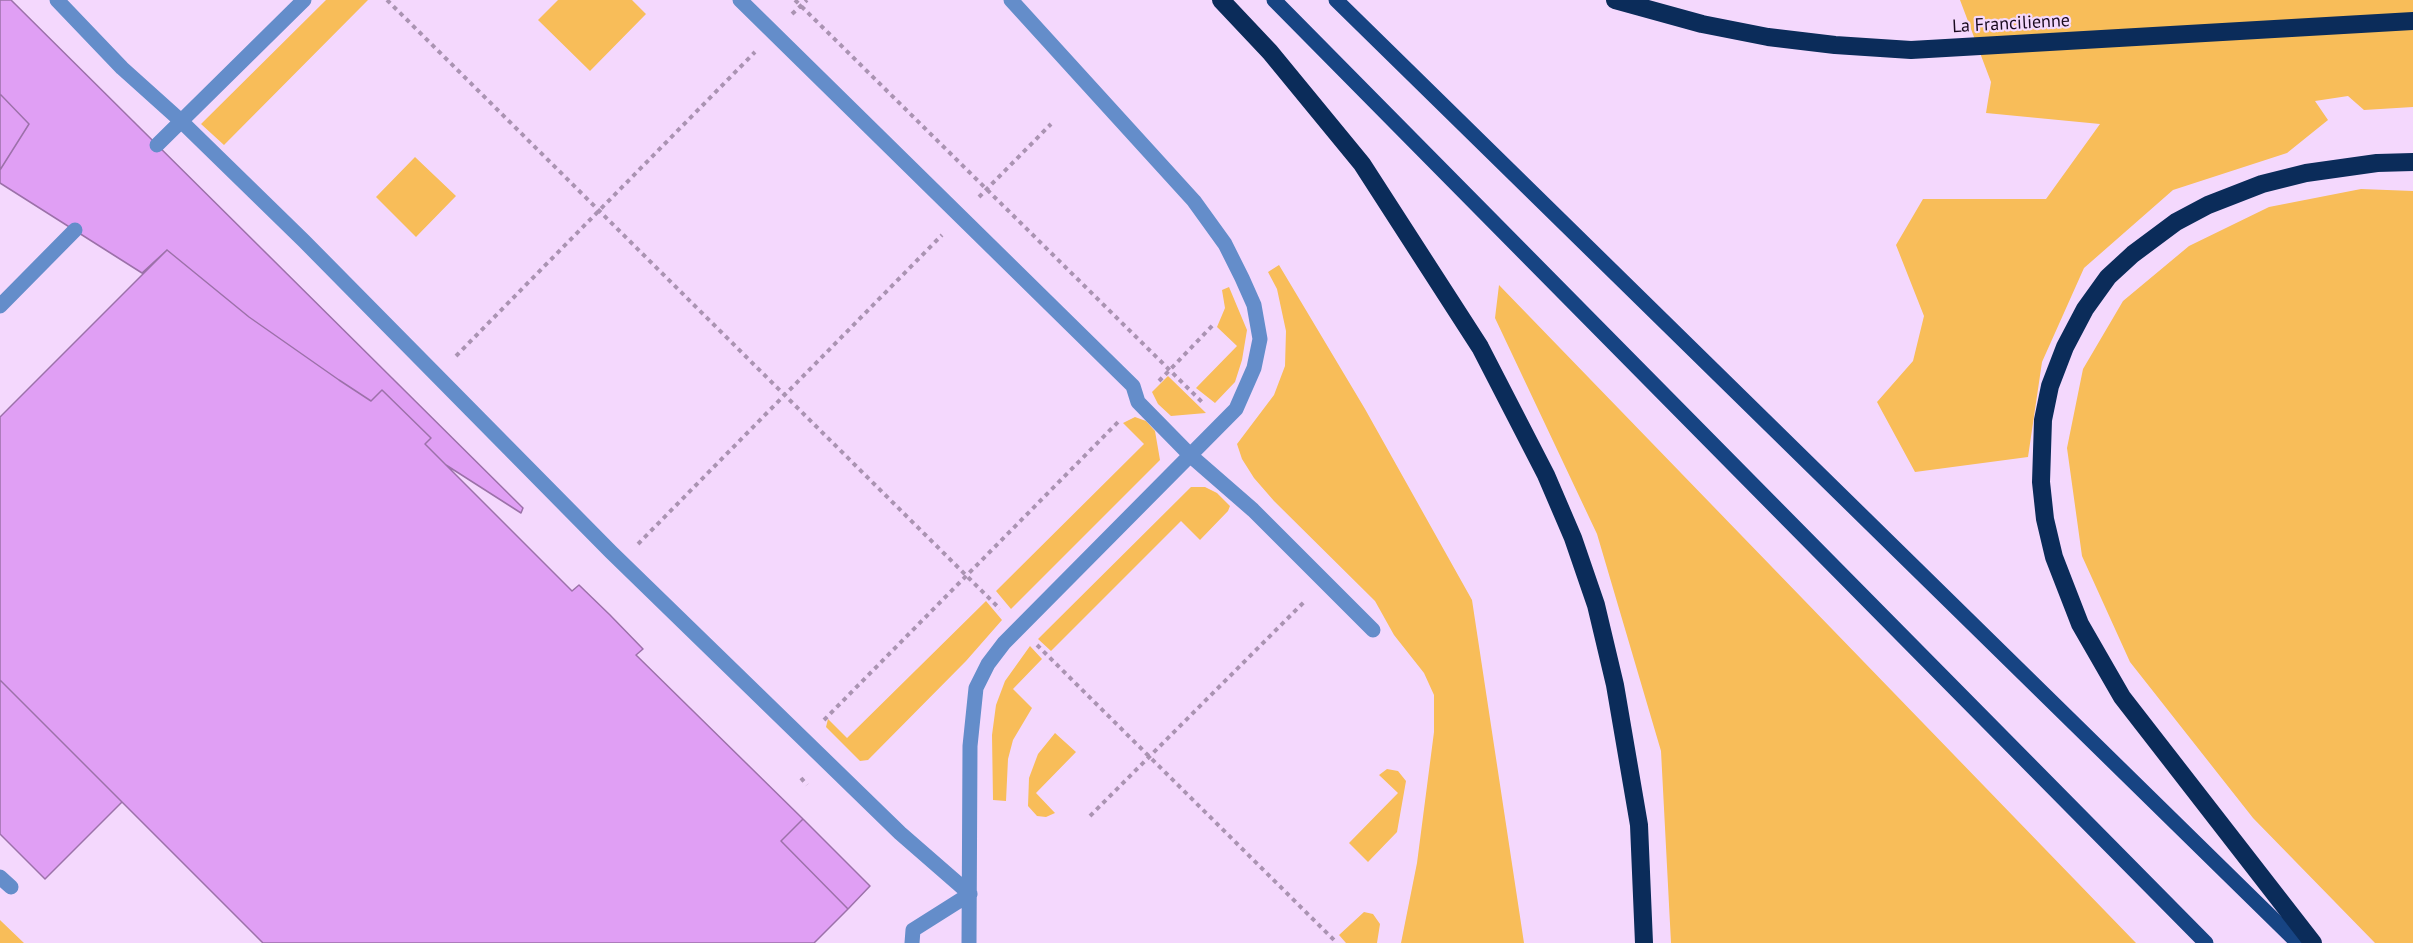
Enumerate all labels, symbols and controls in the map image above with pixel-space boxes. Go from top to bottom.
street label: La Francilienne [1952,10,2070,38]

